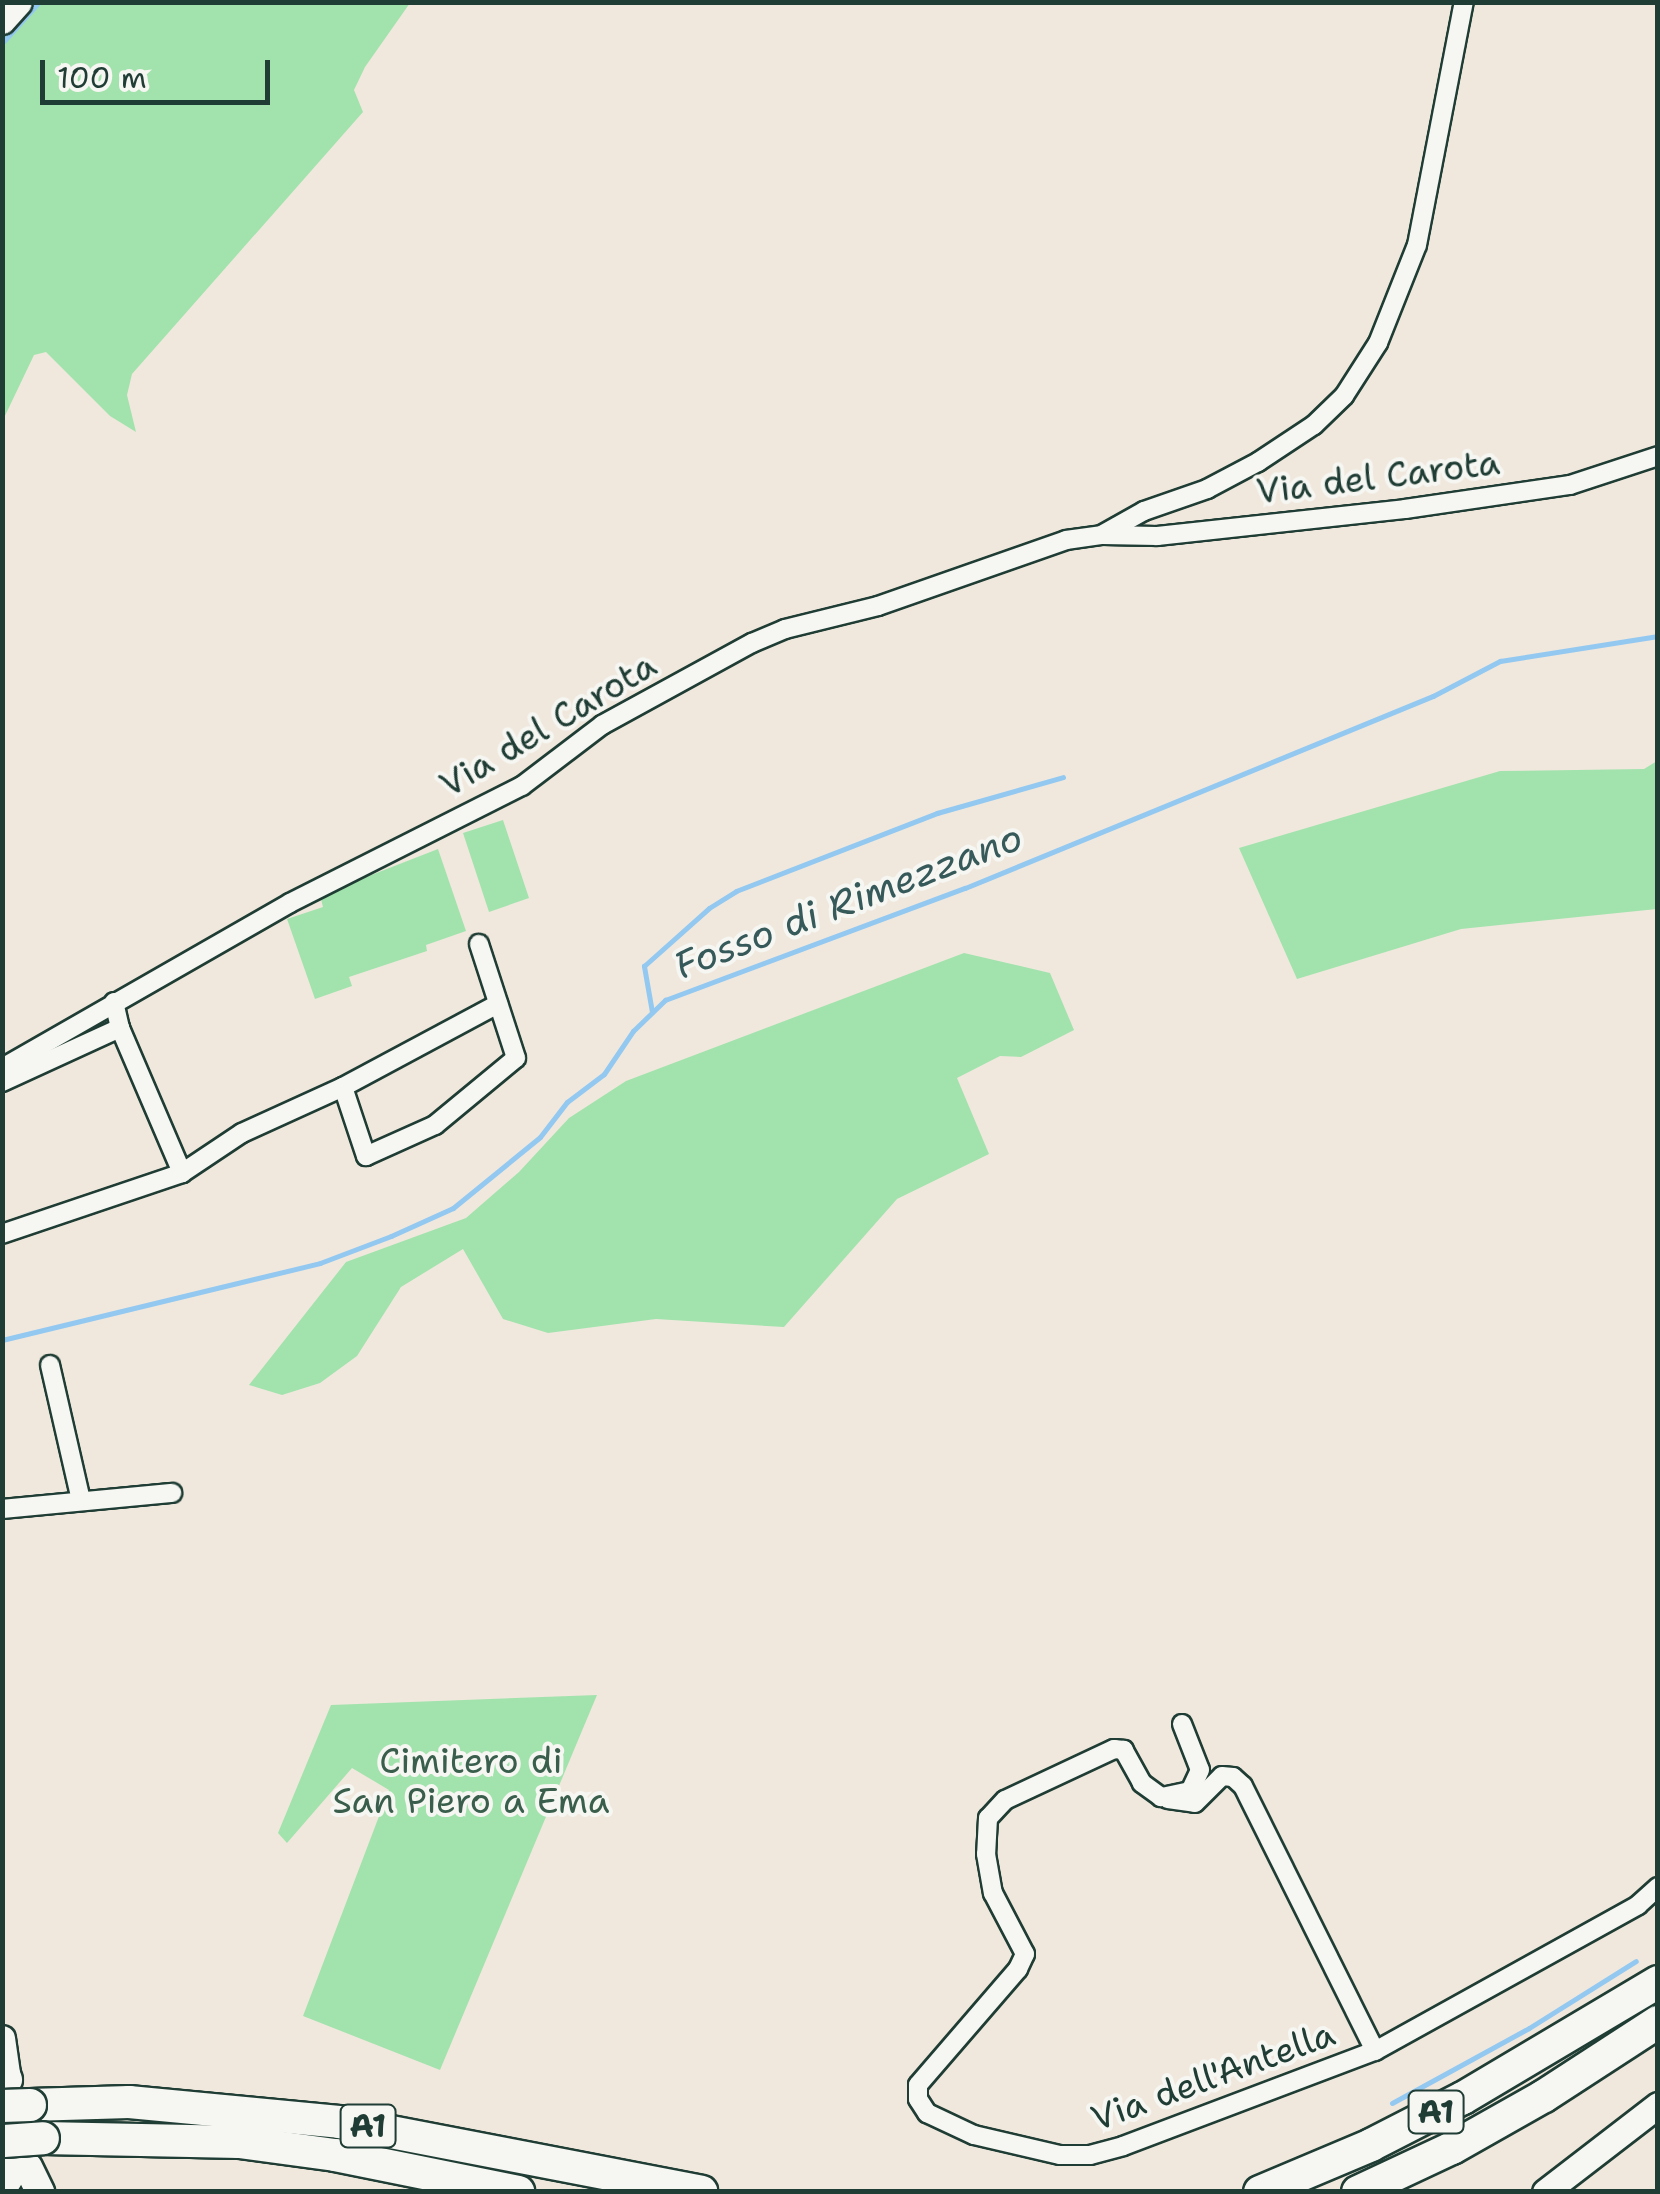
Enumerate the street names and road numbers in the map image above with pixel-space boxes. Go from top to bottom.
street label: Via del Carota [1254,441,1502,513]
street label: Via del Carota [432,644,664,806]
street label: Via dell'Antella [1086,2012,1340,2140]
road number: A1 [1406,2085,1466,2139]
road number: A1 [338,2099,398,2153]

